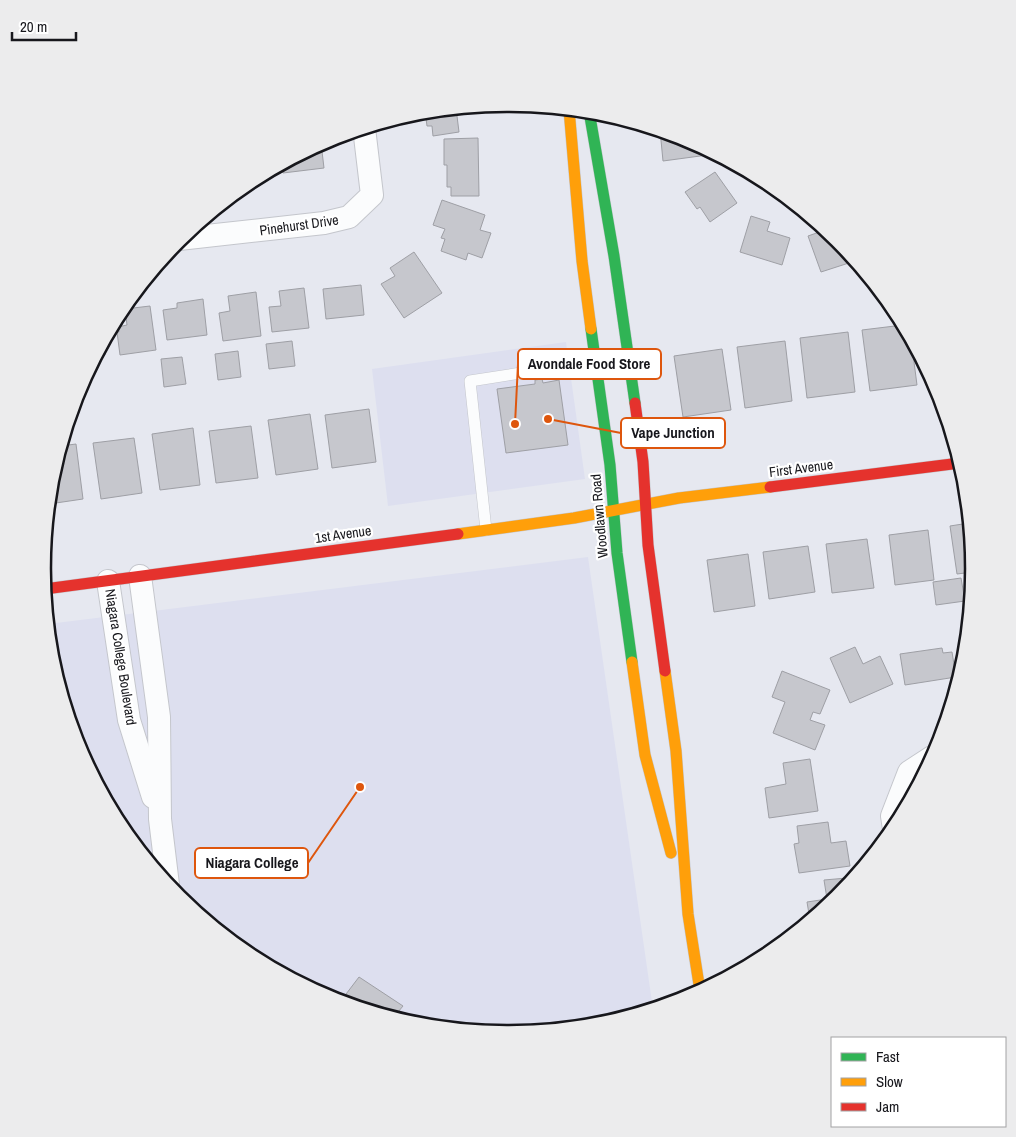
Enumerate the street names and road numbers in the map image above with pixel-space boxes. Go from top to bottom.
street label: Pinehurst Drive [258,211,340,239]
street label: First Avenue [768,455,834,481]
street label: Woodlawn Road [586,473,612,559]
street label: 1st Avenue [314,521,372,547]
street label: Niagara College Boulevard [101,588,141,726]

